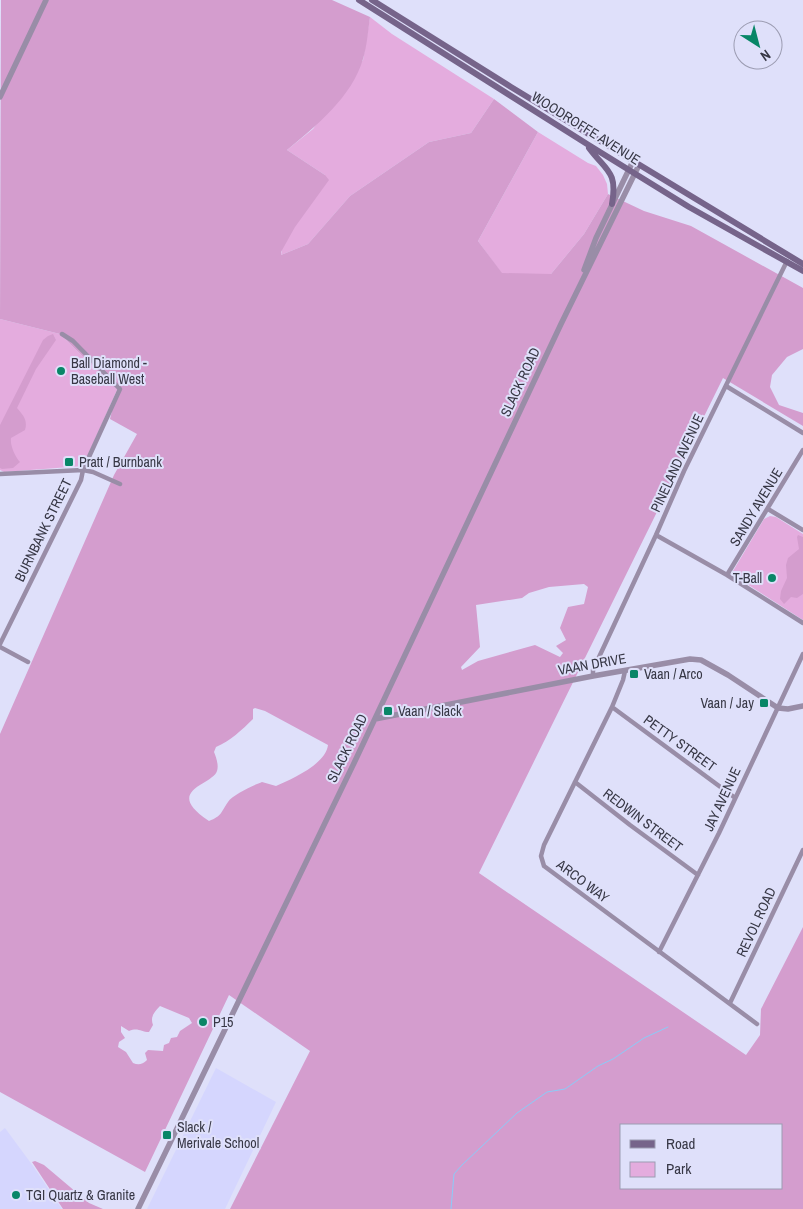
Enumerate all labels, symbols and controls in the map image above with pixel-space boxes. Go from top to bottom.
north arrow [733,20,783,70]
text: N [757,46,774,65]
street label: WOODROFFE AVENUE [528,87,644,169]
street label: SLACK ROAD [496,345,544,419]
place label: Ball Diamond - Baseball West [71,354,147,388]
marker: Ball Diamond - Baseball West [55,365,67,377]
street label: PINELAND AVENUE [646,411,708,515]
place label: Pratt / Burnbank [79,453,162,471]
marker: Pratt / Burnbank [63,456,75,468]
street label: SANDY AVENUE [726,465,786,549]
street label: BURNBANK STREET [10,476,76,584]
place label: T-Ball [733,569,762,587]
marker: T-Ball [766,572,778,584]
street label: VAAN DRIVE [557,649,627,679]
place label: Vaan / Arco [644,665,703,683]
marker: Vaan / Arco [628,668,640,680]
place label: Vaan / Jay [701,694,754,712]
marker: Vaan / Jay [758,697,770,709]
place label: Vaan / Slack [398,702,462,720]
marker: Vaan / Slack [382,705,394,717]
street label: SLACK ROAD [323,711,371,785]
street label: PETTY STREET [640,711,720,775]
street label: JAY AVENUE [699,764,745,834]
street label: REDWIN STREET [600,784,686,856]
street label: ARCO WAY [552,855,613,907]
street label: REVOL ROAD [732,884,780,960]
place label: P15 [213,1013,233,1031]
marker: P15 [197,1016,209,1028]
place label: Slack / Merivale School [177,1118,259,1152]
legend [620,1124,783,1189]
marker: Slack / Merivale School [161,1129,173,1141]
text: Road [666,1133,695,1154]
text: Park [666,1158,692,1179]
place label: TGI Quartz & Granite [26,1186,135,1204]
marker: TGI Quartz & Granite [10,1189,22,1201]

